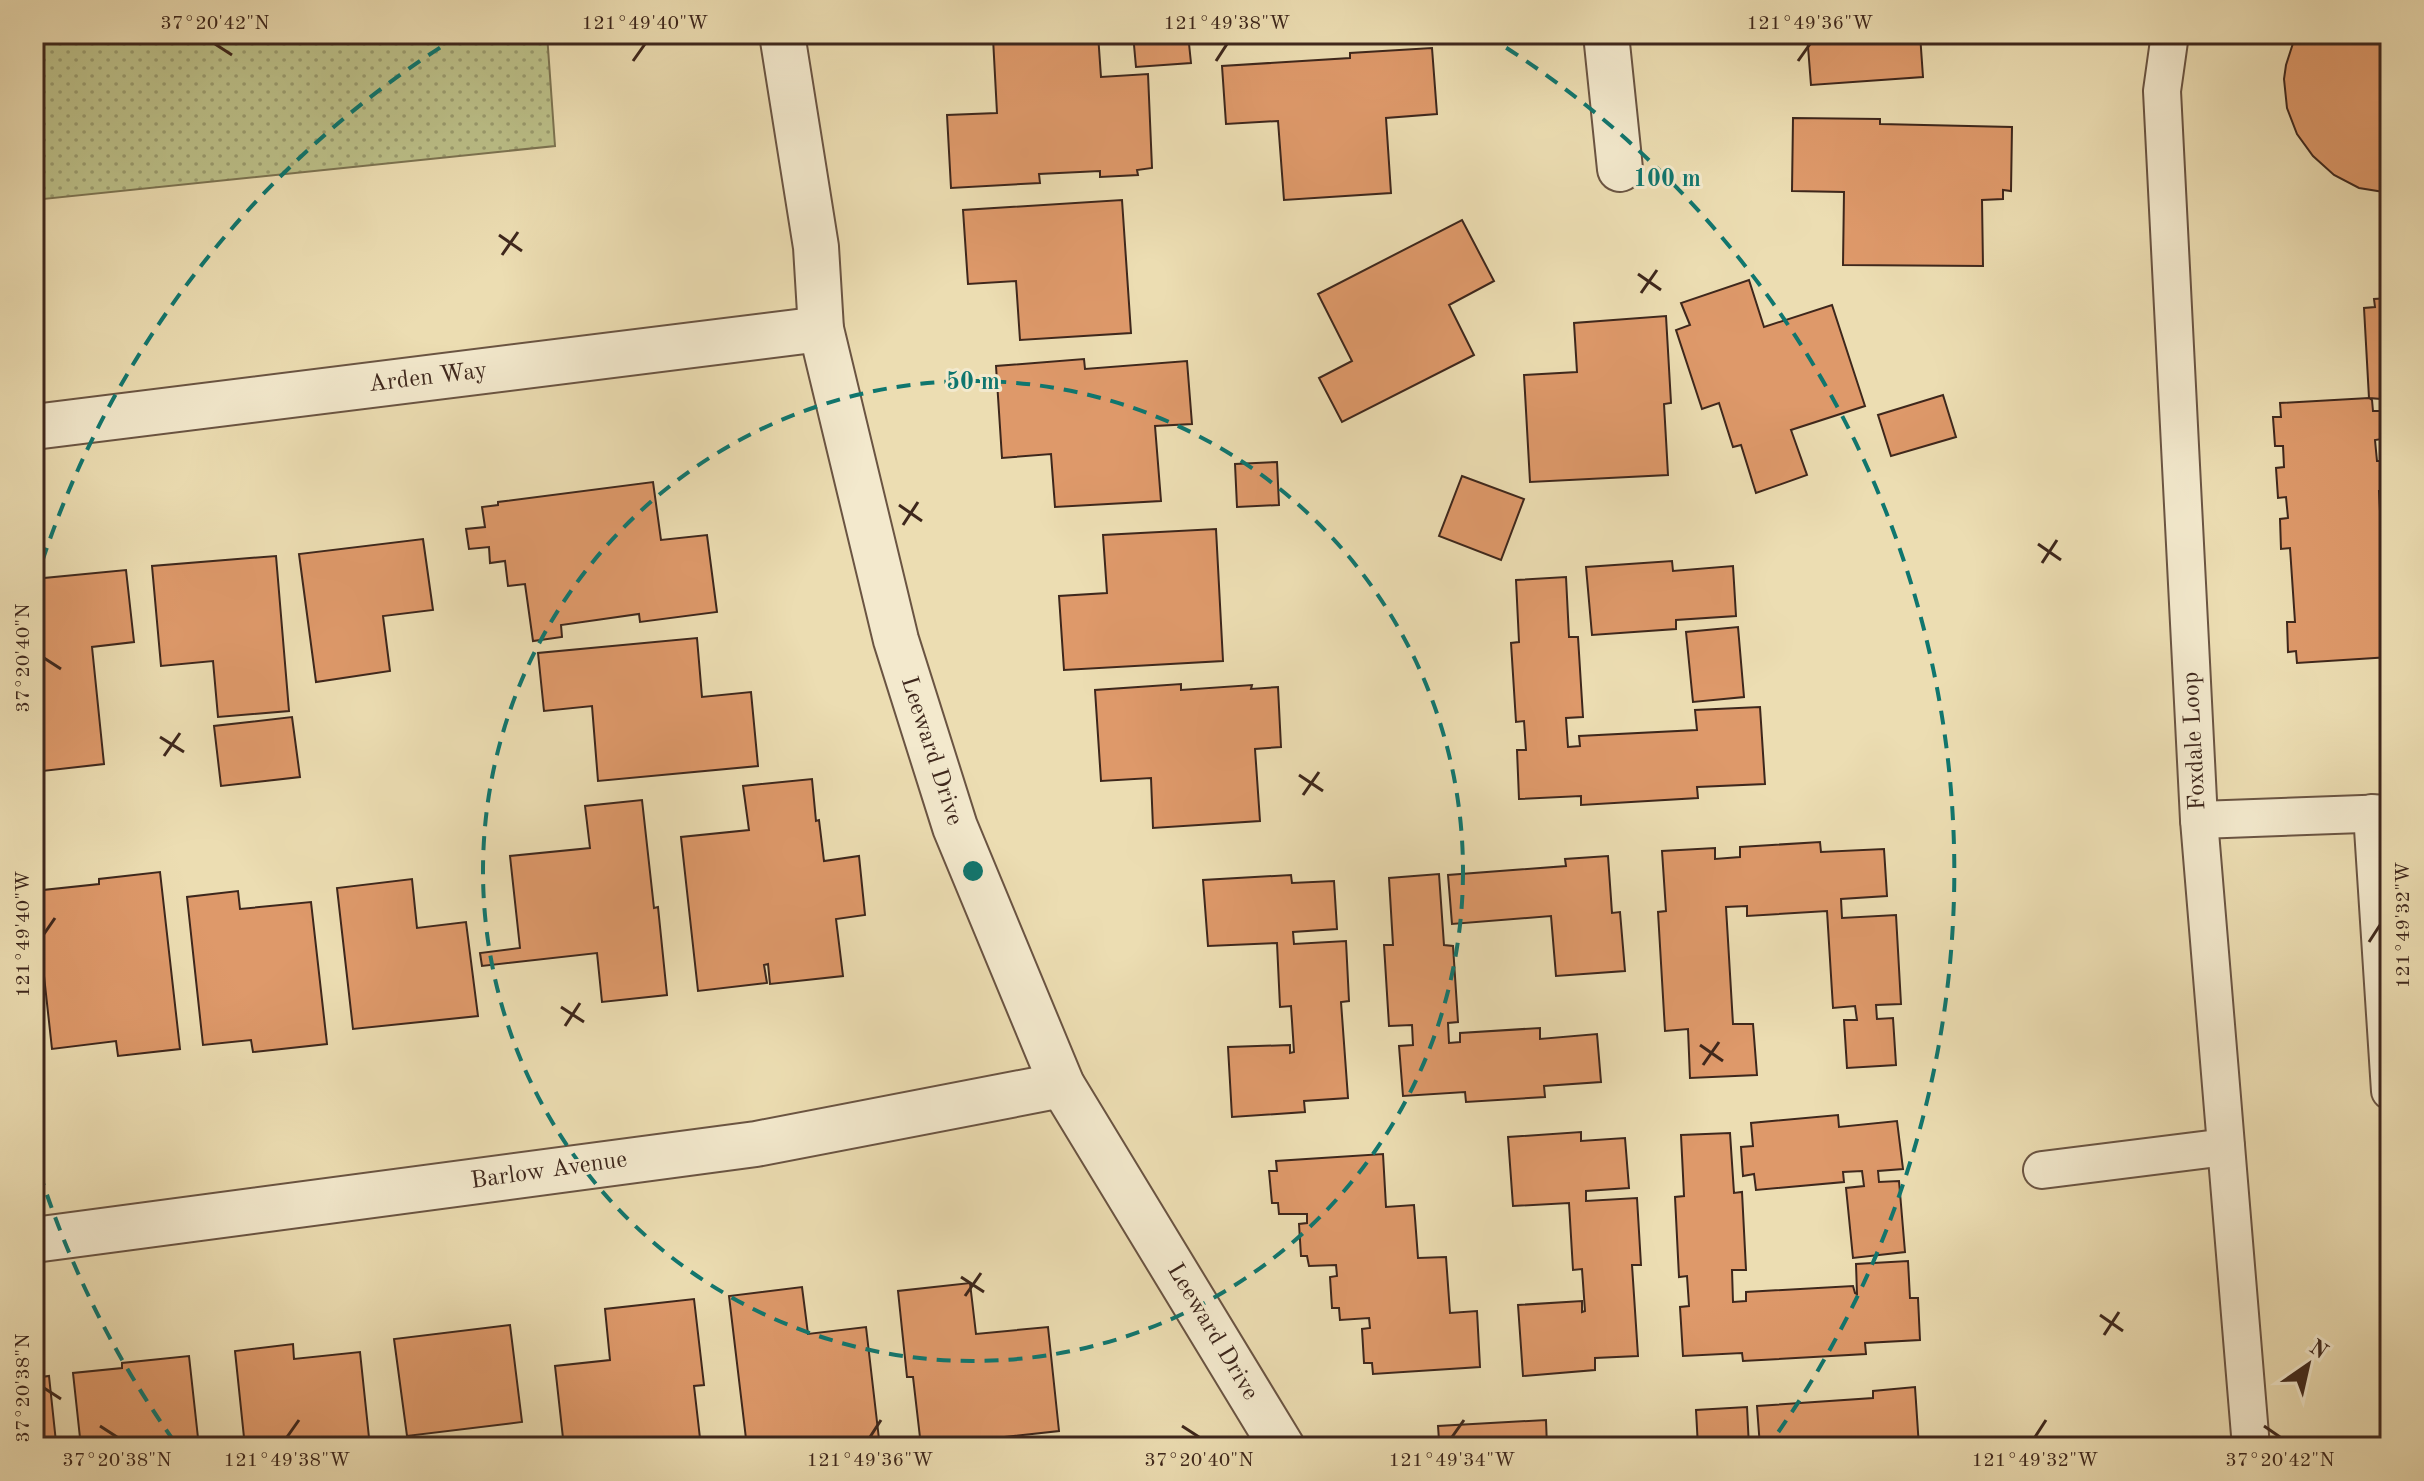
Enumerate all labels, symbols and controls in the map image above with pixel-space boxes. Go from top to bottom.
text: 37°20'42"N [160,14,270,34]
text: 121°49'40"W [582,14,708,34]
text: 121°49'38"W [1164,14,1290,34]
text: 121°49'36"W [1747,14,1873,34]
text: 100 m [1633,168,1701,192]
street label: Arden Way [367,359,489,397]
text: 50 m [946,370,1000,395]
text: 37°20'40"N [14,603,34,713]
street label: Foxdale Loop [2179,671,2211,811]
street label: Leeward Drive [896,674,966,828]
centre of rings [959,857,987,885]
text: 121°49'32"W [2394,862,2414,988]
text: 121°49'40"W [14,871,34,997]
street label: Barlow Avenue [469,1148,629,1194]
street label: Leeward Drive [1162,1260,1262,1404]
north arrow [2268,1325,2348,1405]
text: 37°20'38"N [14,1333,34,1443]
text: N [2305,1336,2331,1364]
text: 37°20'38"N [62,1451,172,1471]
text: 121°49'38"W [224,1451,350,1471]
text: 121°49'36"W [807,1451,933,1471]
text: 37°20'40"N [1144,1451,1254,1471]
text: 121°49'34"W [1389,1451,1515,1471]
text: 121°49'32"W [1972,1451,2098,1471]
text: 37°20'42"N [2225,1451,2335,1471]

